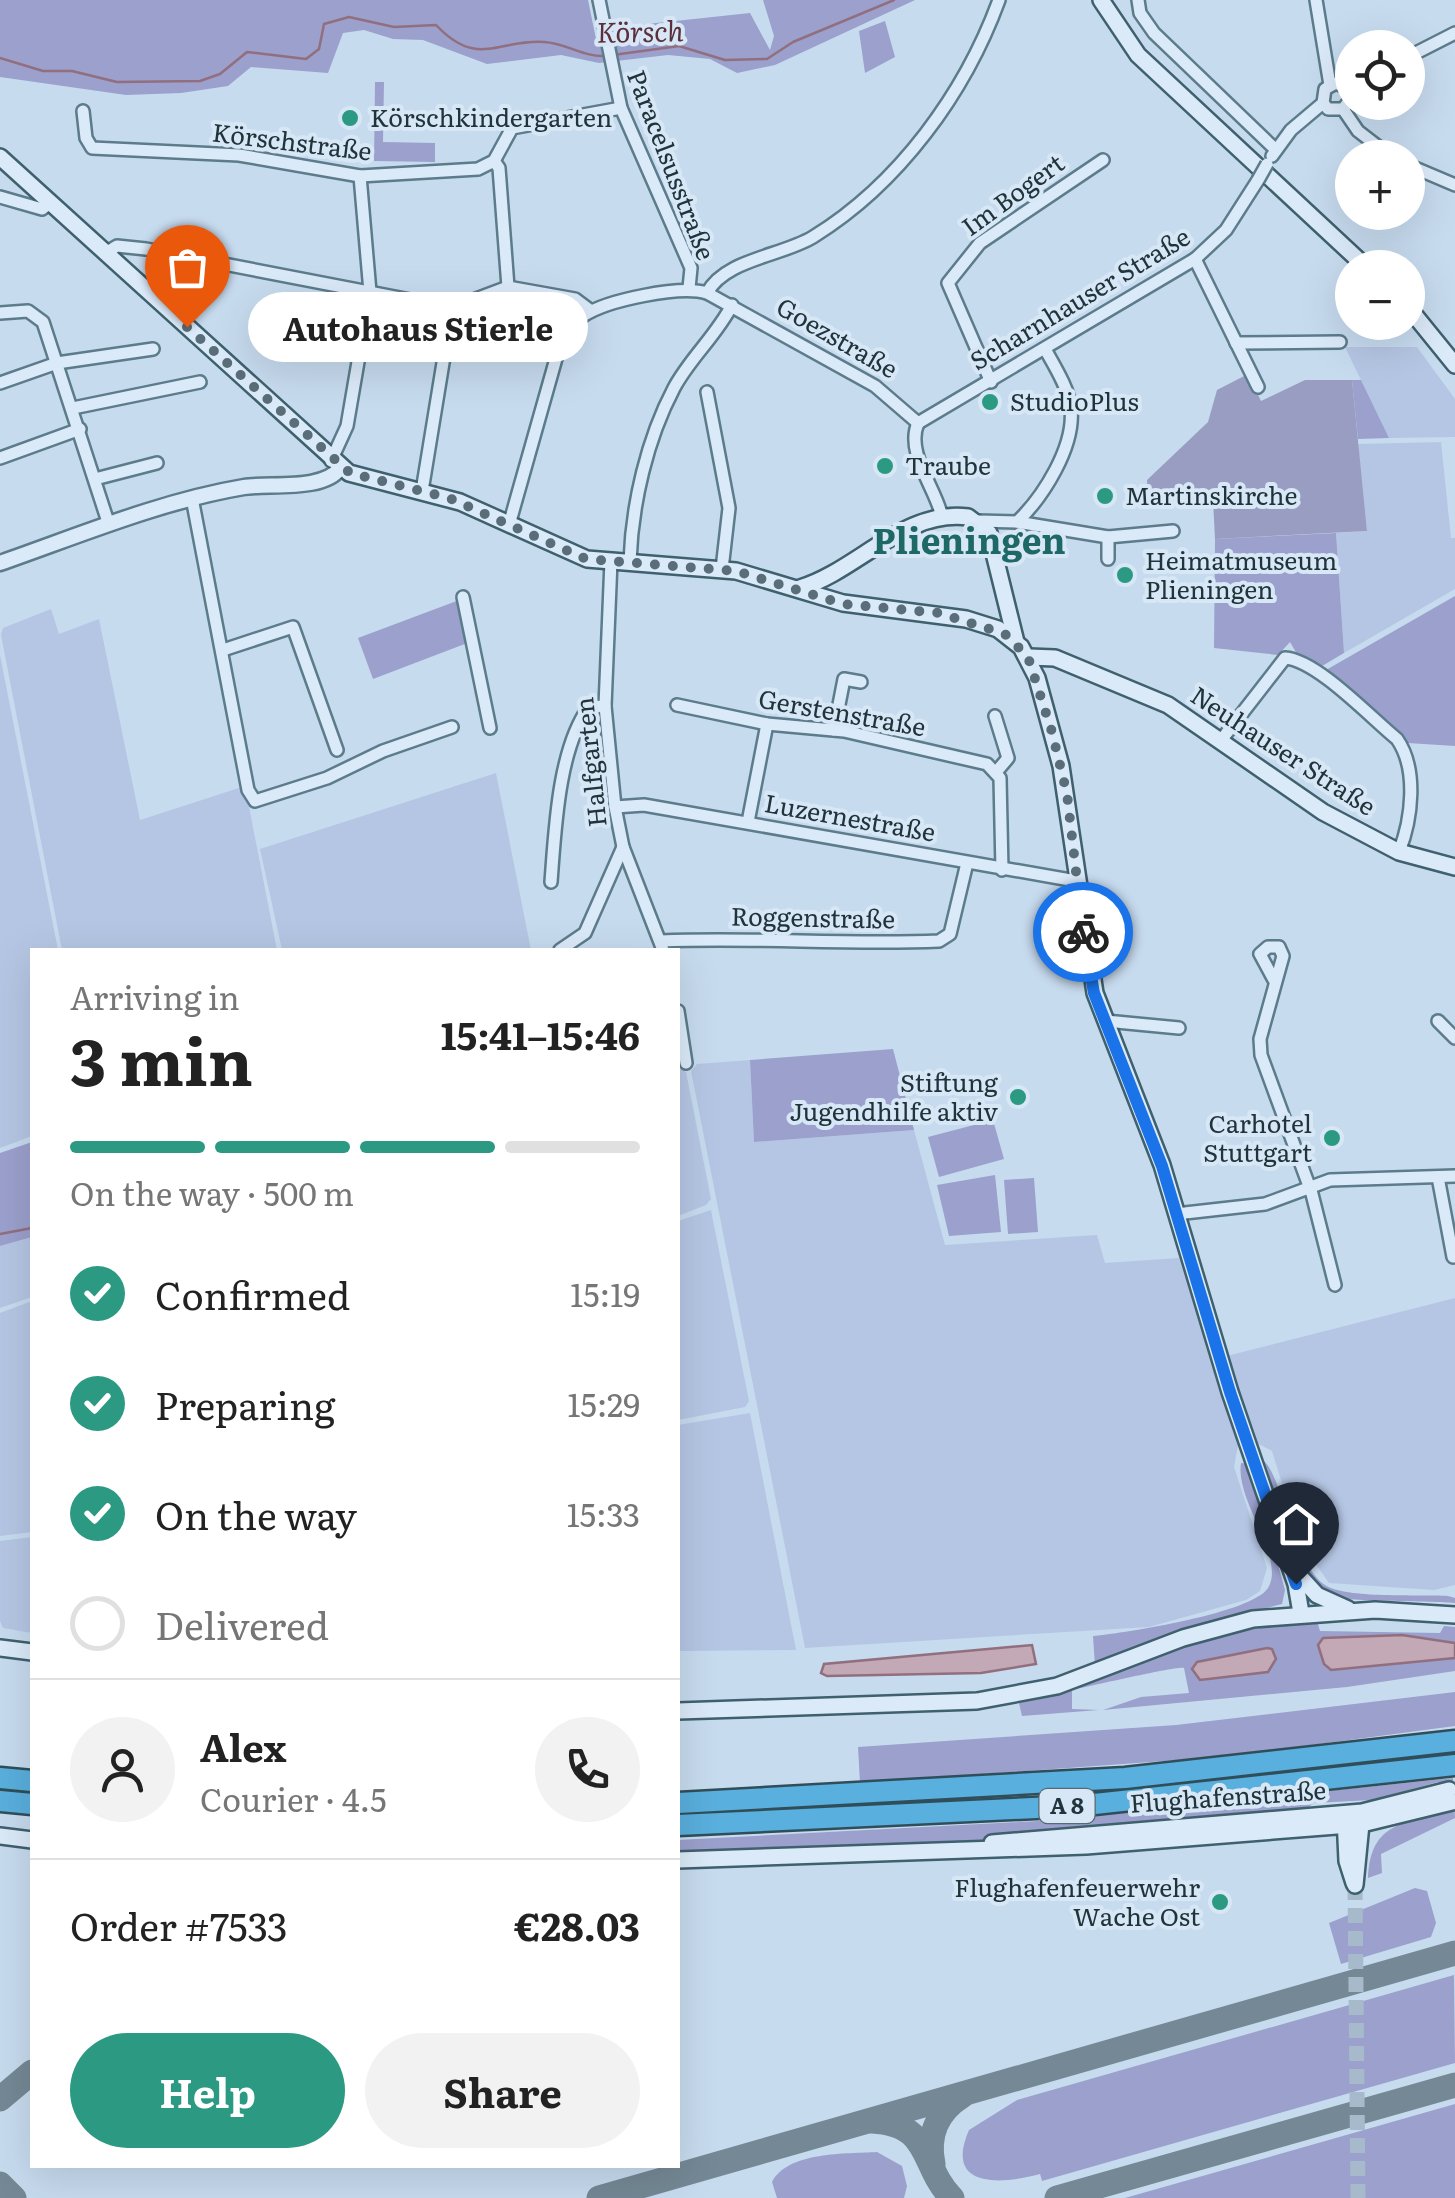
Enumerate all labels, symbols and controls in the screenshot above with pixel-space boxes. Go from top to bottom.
water label: Körsch [596,8,684,52]
map controls [1335,30,1425,340]
button: locate [1335,30,1425,120]
street label: Paracelsusstraße [619,64,726,265]
place label: Körschkindergarten [370,98,612,135]
marker: Körschkindergarten [339,107,361,129]
street label: Körschstraße [210,112,374,169]
button: + [1335,140,1425,230]
street label: Im Bogert [953,144,1071,244]
street label: Scharnhauser Straße [962,217,1196,378]
pin [145,225,230,328]
icon: bag [160,240,215,295]
button: − [1335,250,1425,340]
street label: Goezstraße [770,287,905,386]
callout: Autohaus Stierle [247,292,587,362]
text: Autohaus Stierle [283,303,553,351]
place label: StudioPlus [1010,382,1139,419]
marker: StudioPlus [979,391,1001,413]
place label: Traube [905,446,991,483]
marker: Traube [874,455,896,477]
place label: Martinskirche [1125,476,1297,513]
marker: Martinskirche [1094,485,1116,507]
district label: Plieningen [872,513,1066,565]
place label: Heimatmuseum Plieningen [1145,541,1337,607]
marker: Heimatmuseum Plieningen [1114,564,1136,586]
street label: Neuhauser Straße [1184,676,1384,824]
street label: Gerstenstraße [756,679,929,744]
street label: Halfgarten [564,695,615,829]
street label: Luzernestraße [762,783,939,850]
courier [1033,882,1133,982]
street label: Roggenstraße [731,897,895,936]
icon: bike [1056,905,1111,960]
text: Arriving in [70,972,240,1020]
text: 15:41–15:46 [441,1005,640,1062]
text: 3 min [70,1009,253,1106]
place label: Stiftung Jugendhilfe aktiv [789,1063,998,1129]
marker: Stiftung Jugendhilfe aktiv [1007,1086,1029,1108]
place label: Carhotel Stuttgart [1203,1104,1312,1170]
marker: Carhotel Stuttgart [1321,1127,1343,1149]
text: On the way · 500 m [70,1168,354,1216]
text: Confirmed [155,1265,350,1322]
icon: check [70,1266,125,1321]
text: 15:19 [570,1269,640,1317]
text: Preparing [155,1375,335,1432]
icon: check [70,1376,125,1431]
text: 15:29 [567,1379,640,1427]
pin [1254,1482,1339,1585]
text: On the way [155,1485,357,1542]
icon: check [70,1486,125,1541]
text: 15:33 [567,1489,640,1537]
icon: home [1269,1497,1324,1552]
text: Delivered [155,1595,329,1652]
button: person [70,1717,175,1822]
text: Alex [200,1717,286,1774]
button: phone [535,1717,640,1822]
street label: Flughafenstraße [1128,1770,1327,1821]
text: Courier · 4.5 [200,1774,386,1822]
road number: A 8 [1040,1789,1094,1823]
place label: Flughafenfeuerwehr Wache Ost [954,1868,1200,1934]
marker: Flughafenfeuerwehr Wache Ost [1209,1891,1231,1913]
text: Order #7533 [70,1896,288,1953]
text: €28.03 [514,1896,640,1953]
button: Help [70,2033,345,2148]
button: Share [365,2033,640,2148]

